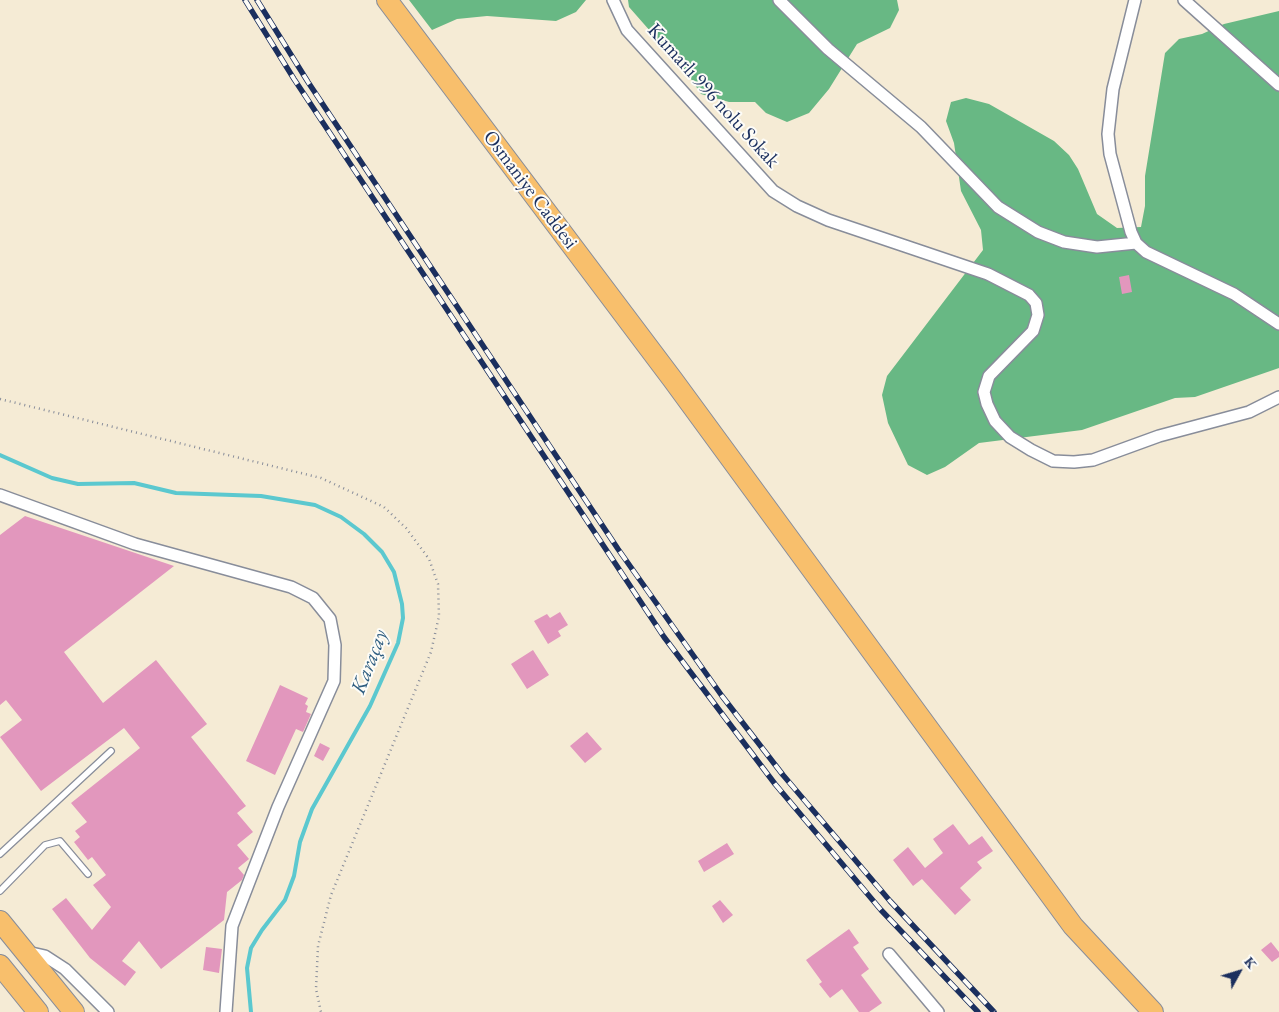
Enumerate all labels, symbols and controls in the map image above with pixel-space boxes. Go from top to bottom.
street label: Kumarlı 996 nolu Sokak [642,19,784,173]
street label: Osmaniye Caddesi [478,126,582,254]
water label: Karaçay [346,626,394,698]
north arrow [1214,947,1264,997]
text: K [1240,953,1261,972]

